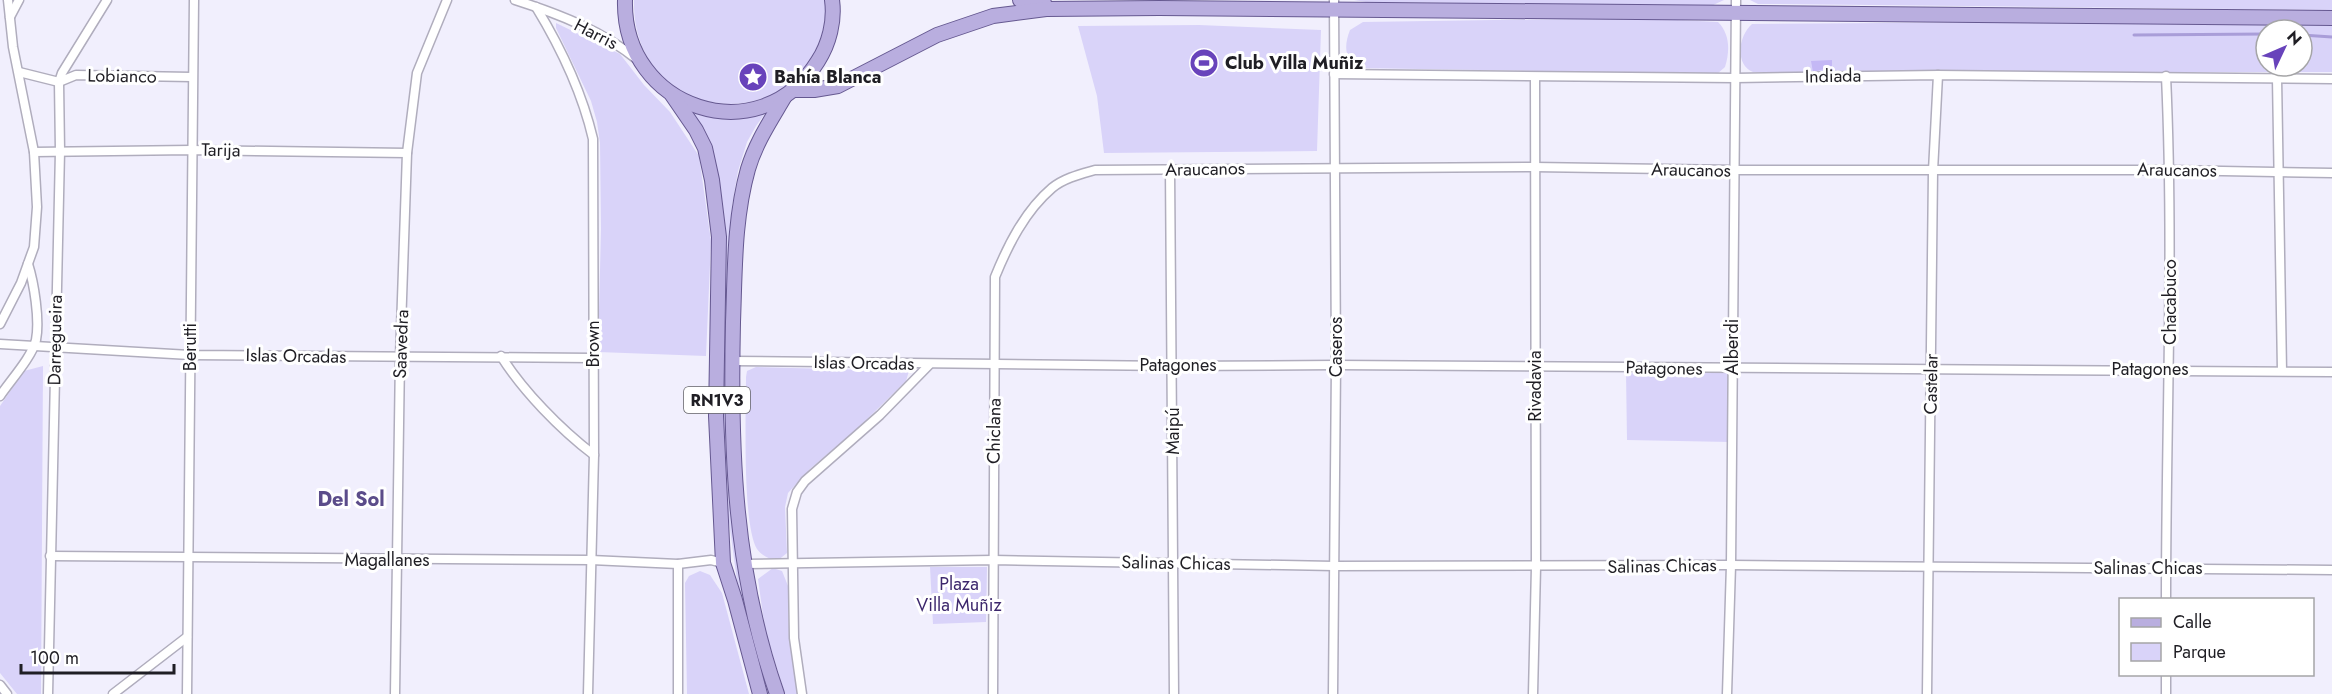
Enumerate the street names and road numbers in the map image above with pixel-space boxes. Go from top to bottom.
street label: Harris [570,12,622,56]
street label: Lobianco [87,62,157,90]
street label: Indiada [1805,63,1861,89]
street label: Tarija [201,137,241,163]
street label: Araucanos [1165,155,1245,183]
street label: Araucanos [1651,156,1731,184]
street label: Araucanos [2137,156,2217,184]
street label: Chacabuco [2157,259,2183,345]
street label: Darregueira [41,294,69,386]
street label: Saavedra [387,309,415,379]
street label: Caseros [1323,317,1349,377]
street label: Alberdi [1719,319,1745,375]
street label: Brown [580,320,606,368]
street label: Berutti [177,323,203,371]
street label: Islas Orcadas [245,342,347,370]
street label: Islas Orcadas [813,349,915,377]
street label: Rivadavia [1522,350,1548,422]
street label: Patagones [1139,352,1217,378]
street label: Castelar [1917,353,1945,415]
street label: Patagones [1625,354,1703,382]
street label: Patagones [2111,356,2189,382]
road number: RN1V3 [684,387,750,413]
street label: Chiclana [980,398,1008,464]
street label: Maipú [1160,407,1186,455]
street label: Magallanes [344,547,430,573]
street label: Salinas Chicas [1121,549,1231,577]
street label: Salinas Chicas [1607,552,1717,580]
street label: Salinas Chicas [2093,555,2203,581]

